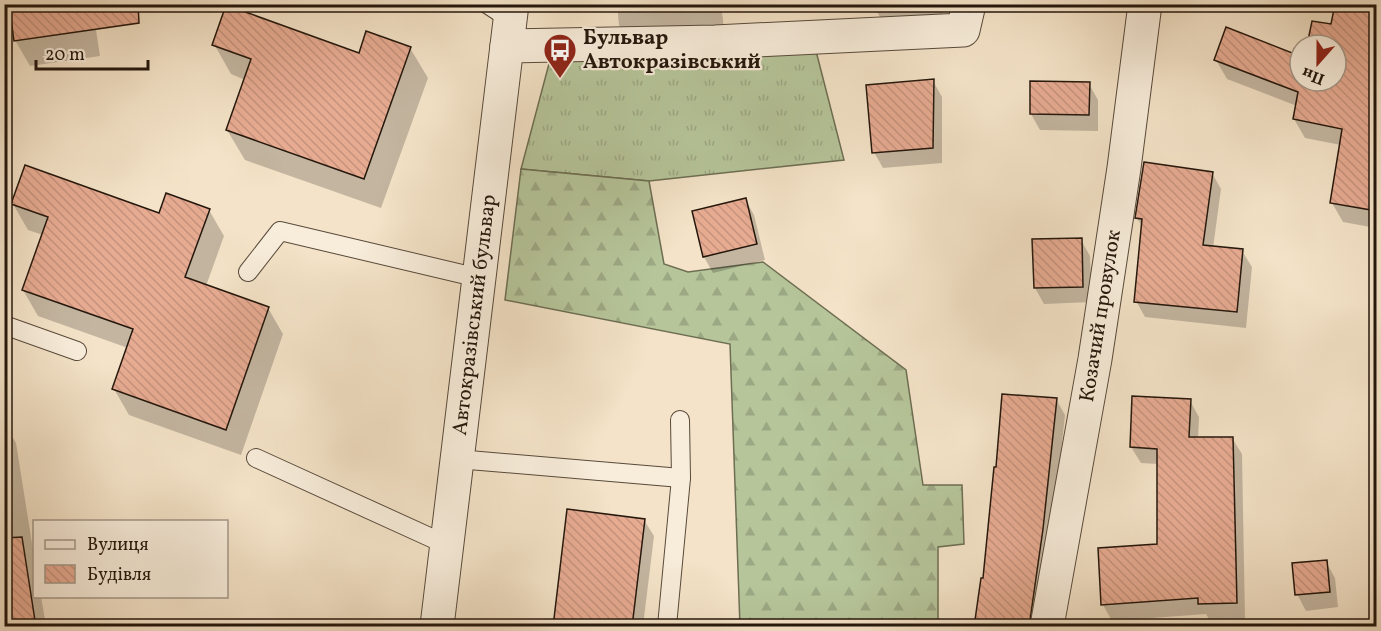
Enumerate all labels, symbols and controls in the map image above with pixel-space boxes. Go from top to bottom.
place label: Бульвар Автокразівський [583,24,761,77]
bus stop icon: Бульвар Автокразівський [542,32,578,79]
scale bar [36,33,148,71]
north arrow [1288,33,1348,93]
text: 20 m [45,43,85,68]
text: Пн [1299,61,1328,89]
street label: Автокразівський бульвар [446,193,504,437]
street label: Козачий провулок [1073,228,1129,404]
legend [33,520,228,598]
text: Вулиця [87,533,149,558]
text: Будівля [87,563,151,588]

